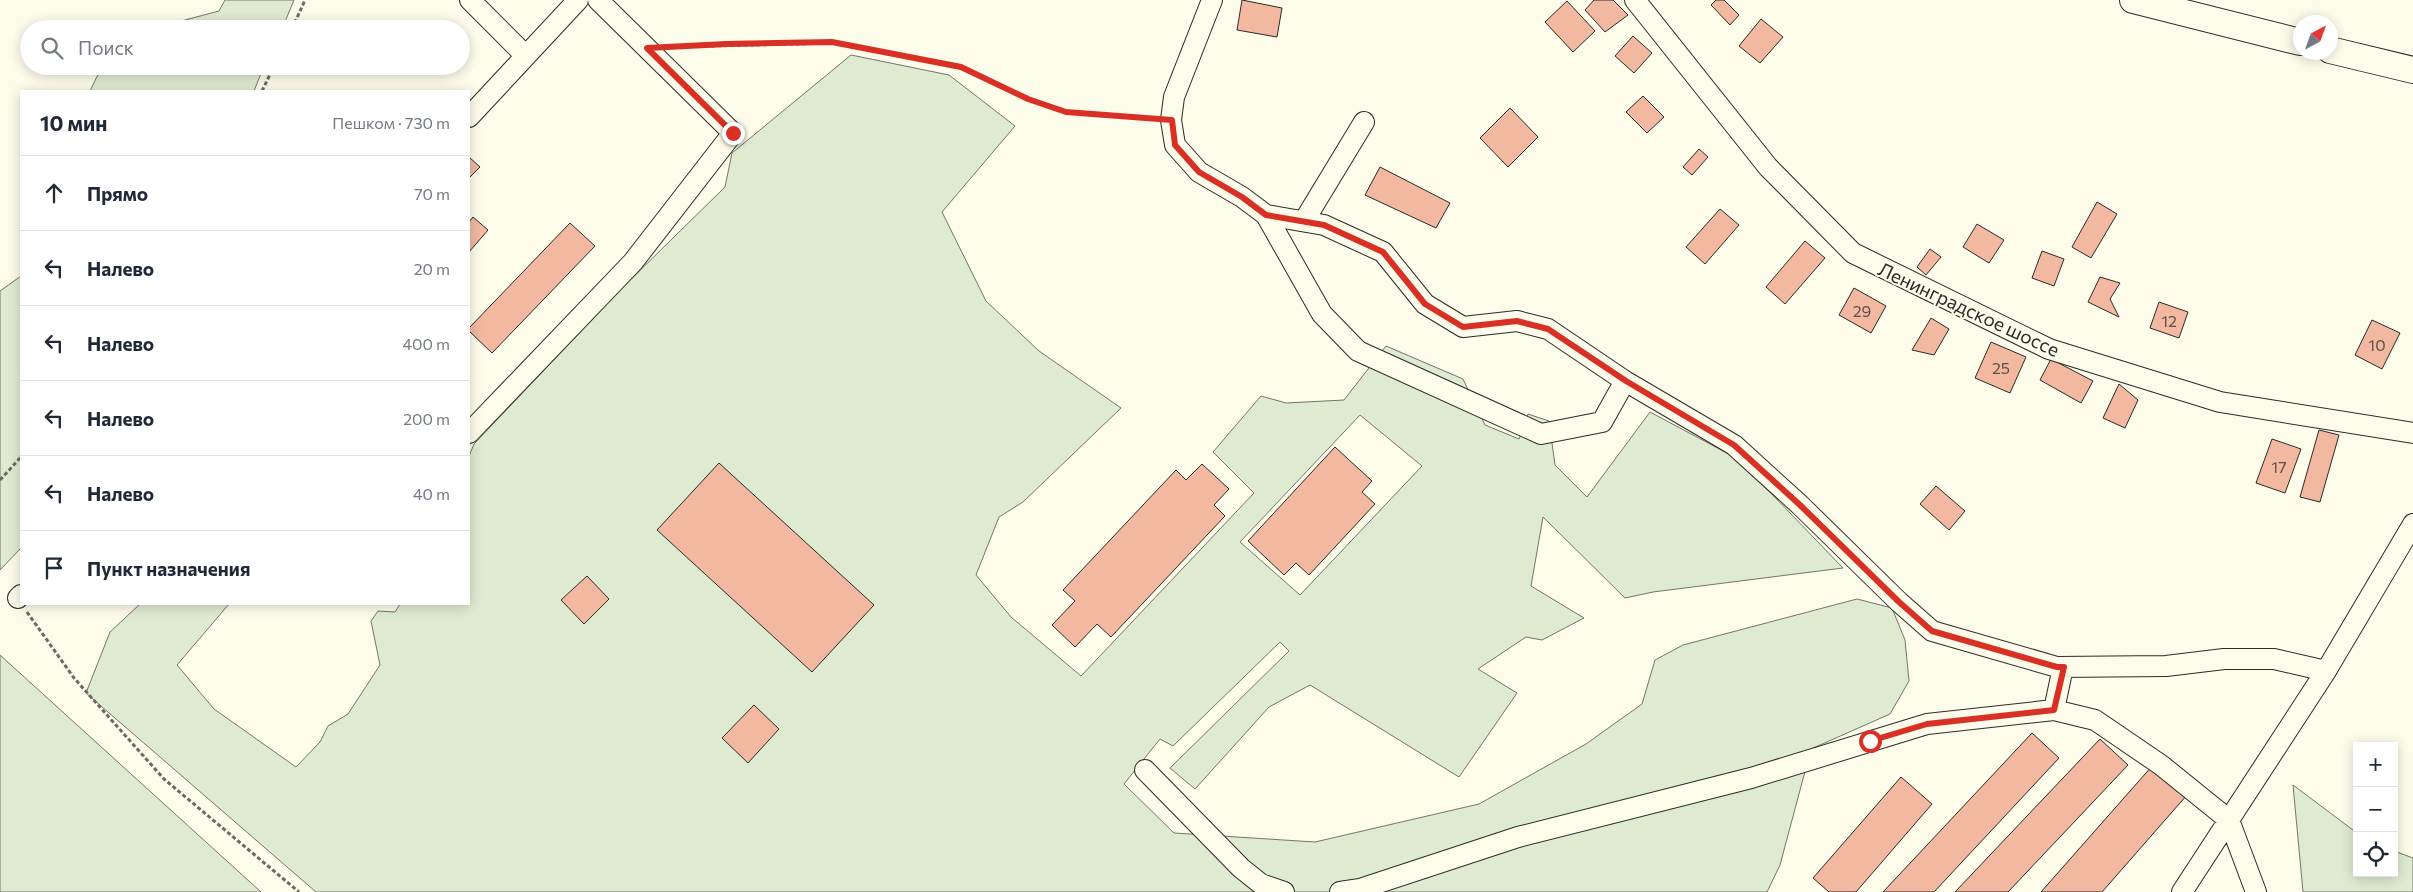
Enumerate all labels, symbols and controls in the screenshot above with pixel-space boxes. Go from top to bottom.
north arrow [2293,15,2338,60]
search box [20,20,470,75]
icon: search [38,34,66,62]
text: Поиск [78,36,134,59]
text: 10 мин [40,110,107,135]
text: Пешком · 730 m [332,113,450,132]
route end [722,122,745,145]
icon: ahead [40,179,68,207]
text: Прямо [87,182,148,205]
text: 70 m [414,184,450,203]
icon: left [40,254,68,282]
text: Налево [87,257,154,280]
street label: Ленинградское шоссе [1875,257,2063,361]
text: 20 m [414,259,450,278]
house number: 29 [1853,301,1871,320]
house number: 12 [2161,311,2177,330]
icon: left [40,329,68,357]
text: Налево [87,332,154,355]
text: 400 m [402,334,450,353]
house number: 10 [2368,335,2386,354]
house number: 25 [1992,358,2010,377]
icon: left [40,404,68,432]
text: Налево [87,407,154,430]
text: 200 m [403,409,450,428]
house number: 17 [2271,457,2287,476]
icon: left [40,479,68,507]
text: Налево [87,482,154,505]
text: 40 m [413,484,450,503]
icon: arrive [40,554,68,582]
text: Пункт назначения [87,557,250,580]
route start [1859,730,1882,753]
map controls [2353,742,2398,877]
button: + [2353,742,2398,787]
button: − [2353,787,2398,832]
button: locate [2353,832,2398,877]

